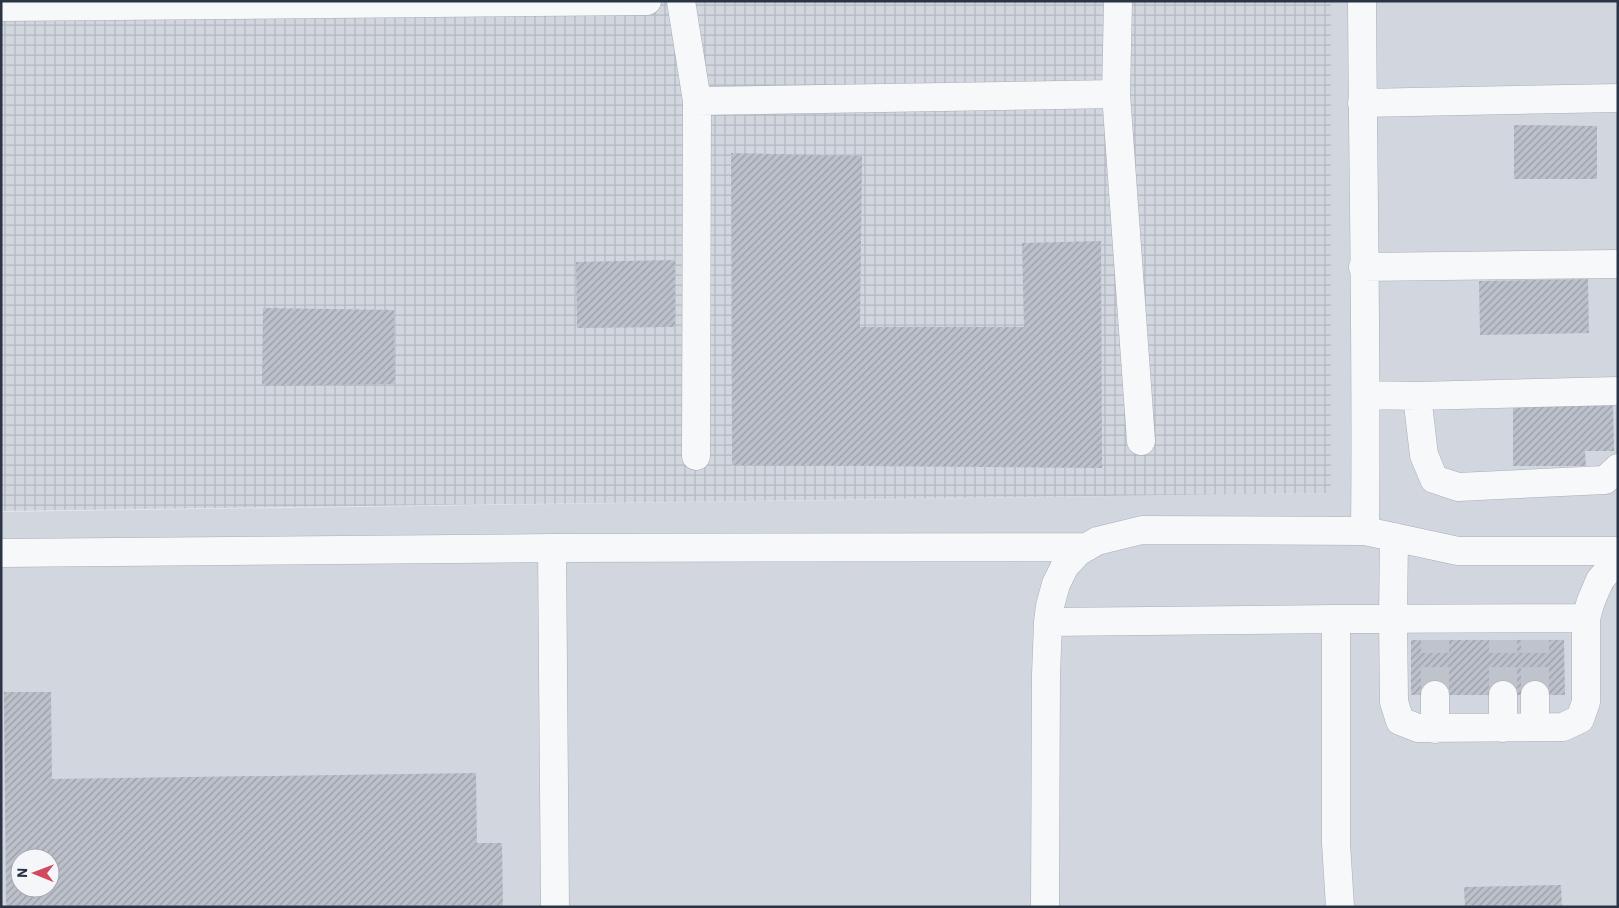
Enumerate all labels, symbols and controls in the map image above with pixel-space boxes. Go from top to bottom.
north arrow [10,848,60,898]
text: N [13,868,31,878]

